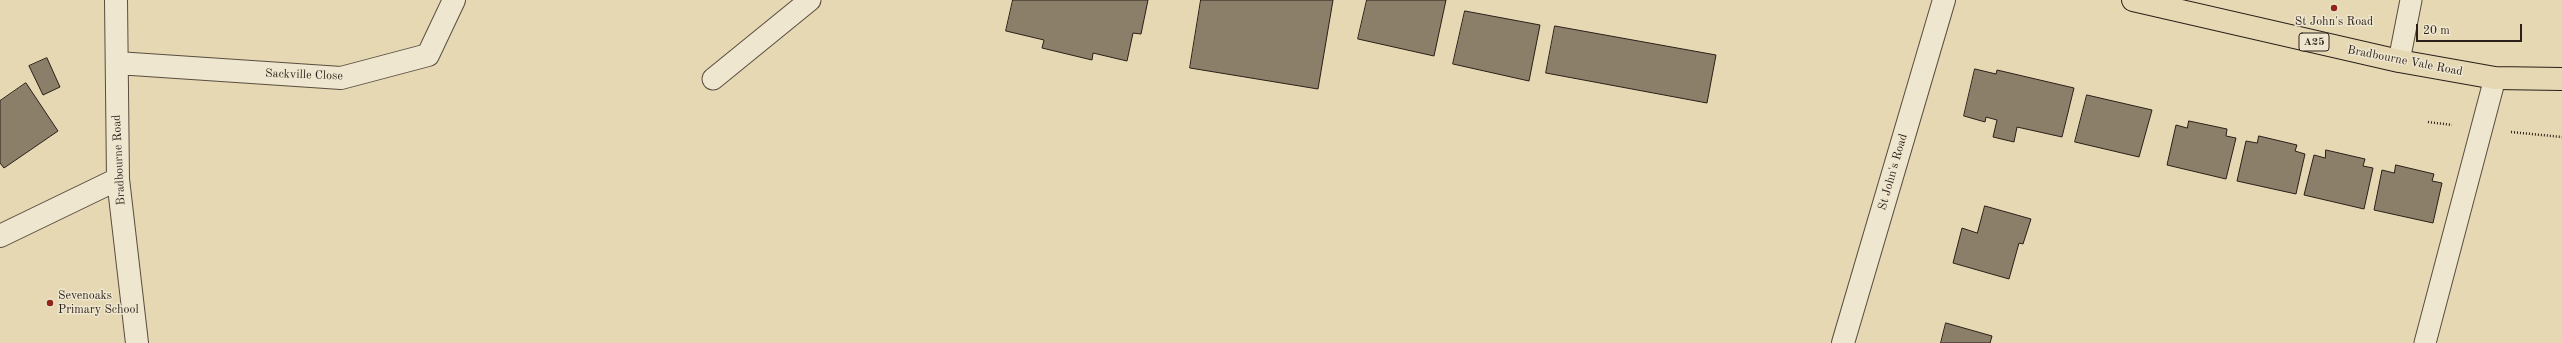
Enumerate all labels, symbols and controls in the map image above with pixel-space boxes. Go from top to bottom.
marker: St John's Road [2329,3,2339,13]
place label: St John's Road [2295,15,2373,29]
scale bar [2418,16,2524,42]
text: 20 m [2423,25,2450,37]
road number: A25 [2299,33,2329,51]
street label: Bradbourne Vale Road [2346,43,2464,79]
street label: Sackville Close [265,66,343,84]
street label: Bradbourne Road [109,114,129,206]
street label: St John's Road [1875,132,1911,212]
place label: Sevenoaks Primary School [58,289,139,317]
marker: Sevenoaks Primary School [45,298,55,308]

